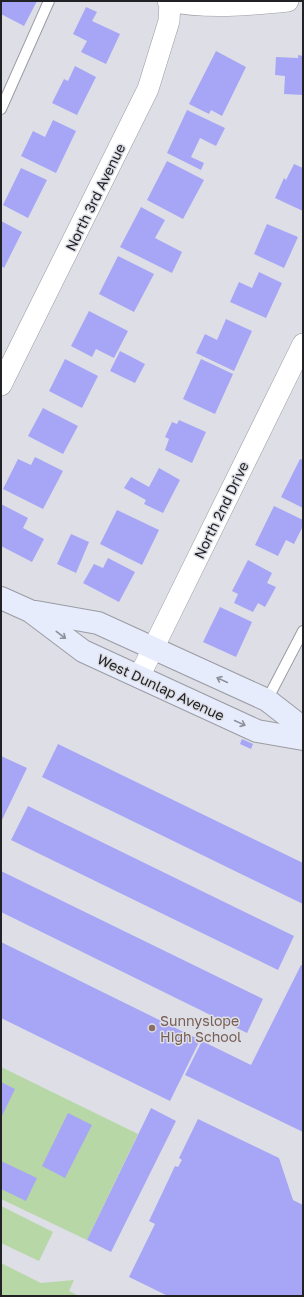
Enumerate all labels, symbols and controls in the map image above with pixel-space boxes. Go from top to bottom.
street label: North 3rd Avenue [62,140,128,254]
street label: North 2nd Drive [190,459,252,561]
one-way arrow [56,630,67,639]
street label: West Dunlap Avenue [95,650,227,724]
one-way arrow [217,676,229,683]
one-way arrow [234,720,246,727]
place label: Sunnyslope High School [160,1012,242,1045]
marker: Sunnyslope High School [147,1023,157,1033]

